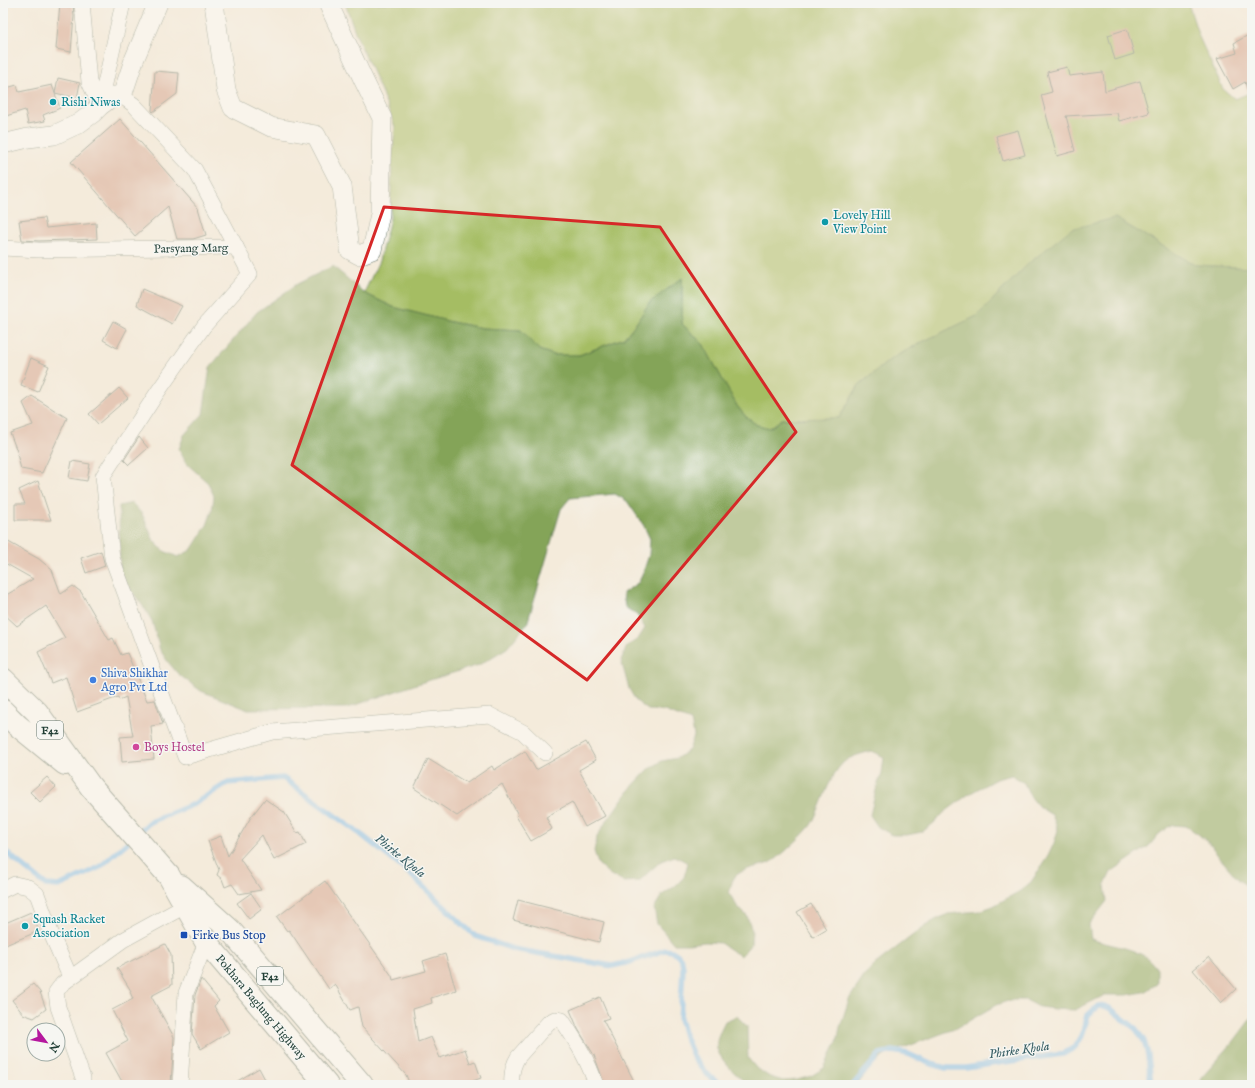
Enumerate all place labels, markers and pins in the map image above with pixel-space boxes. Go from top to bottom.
place label: Rishi Niwas [61,95,120,110]
marker: Rishi Niwas [48,97,58,107]
place label: Lovely Hill View Point [832,208,891,237]
marker: Lovely Hill View Point [820,217,830,227]
place label: Shiva Shikhar Agro Pvt Ltd [100,666,169,695]
marker: Shiva Shikhar Agro Pvt Ltd [88,675,98,685]
place label: Boys Hostel [144,740,205,755]
marker: Boys Hostel [131,742,141,752]
place label: Squash Racket Association [32,912,105,941]
marker: Squash Racket Association [20,921,30,931]
place label: Firke Bus Stop [192,928,266,944]
marker: Firke Bus Stop [179,930,189,940]

